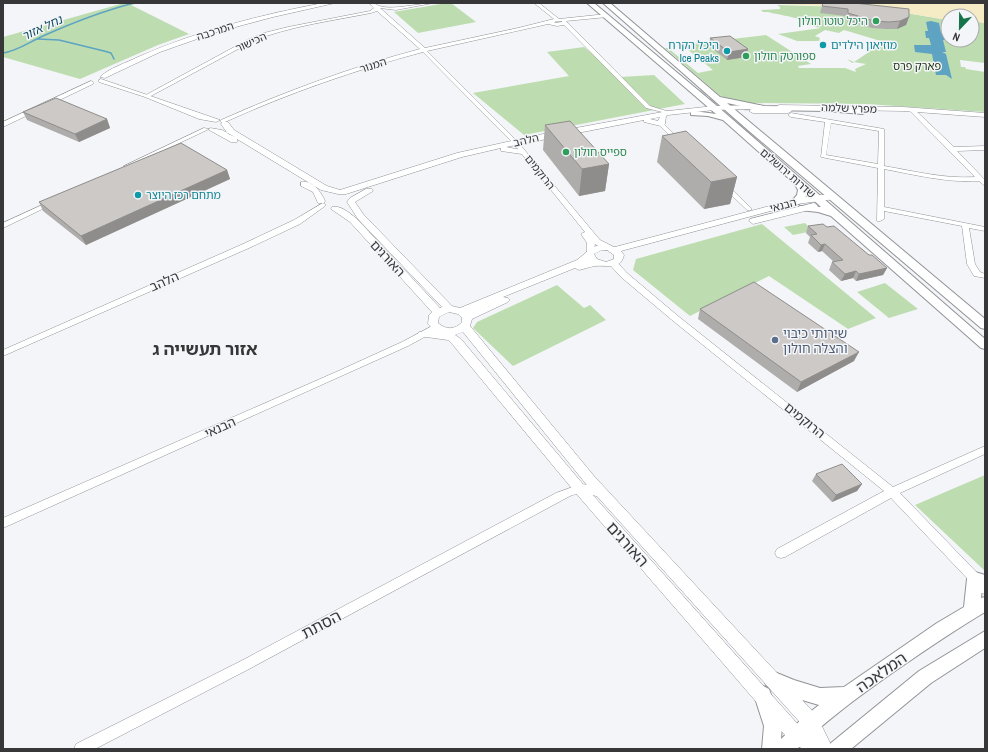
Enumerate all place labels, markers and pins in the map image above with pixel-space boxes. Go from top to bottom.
place label: היכל טוטו חולון [798,14,868,28]
marker: היכל טוטו חולון [871,16,881,26]
place label: היכל הקרח Ice Peaks [668,38,719,65]
place label: מוזיאון הילדים [831,38,897,52]
marker: מוזיאון הילדים [818,40,828,50]
marker: היכל הקרח Ice Peaks [722,46,732,56]
place label: ספורטק חולון [754,49,816,63]
marker: ספורטק חולון [741,51,751,61]
place label: ספייס חולון [574,145,627,159]
marker: ספייס חולון [561,147,571,157]
place label: מתחם רכז היוצר [146,188,221,202]
marker: מתחם רכז היוצר [133,190,143,200]
place label: שירותי כיבוי והצלה חולון [783,325,848,357]
marker: שירותי כיבוי והצלה חולון [770,335,780,345]

